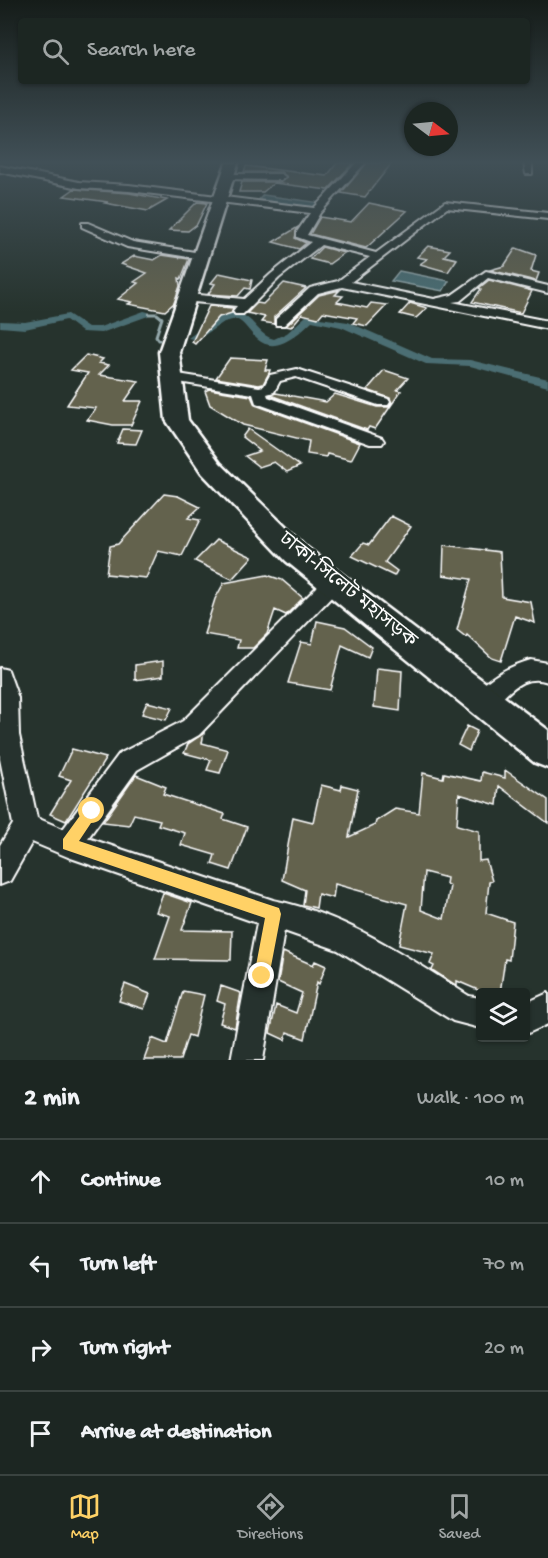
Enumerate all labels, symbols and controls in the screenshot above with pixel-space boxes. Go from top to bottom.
search box [18,18,530,84]
icon: search [39,35,72,68]
text: Search here [87,38,195,64]
north arrow [404,102,458,156]
street label: ঢাকা-সিলেট মহাসড়ক [273,525,424,654]
route start [78,797,104,823]
route end [248,962,274,988]
map controls [476,988,530,1042]
button: layers [476,988,530,1042]
text: 2 min [24,1084,79,1115]
text: Walk · 100 m [417,1088,524,1111]
icon: ahead [24,1165,57,1198]
text: Continue [81,1168,161,1194]
text: 10 m [486,1170,524,1193]
icon: left [24,1249,57,1282]
text: Turn left [81,1252,155,1278]
text: 70 m [483,1254,524,1277]
icon: right [24,1333,57,1366]
text: Turn right [81,1336,169,1362]
text: 20 m [484,1338,524,1361]
icon: arrive [24,1417,57,1450]
text: Arrive at destination [81,1420,271,1446]
tab: Map [68,1490,101,1545]
tab: Directions [237,1490,303,1545]
tab: Saved [439,1490,480,1545]

